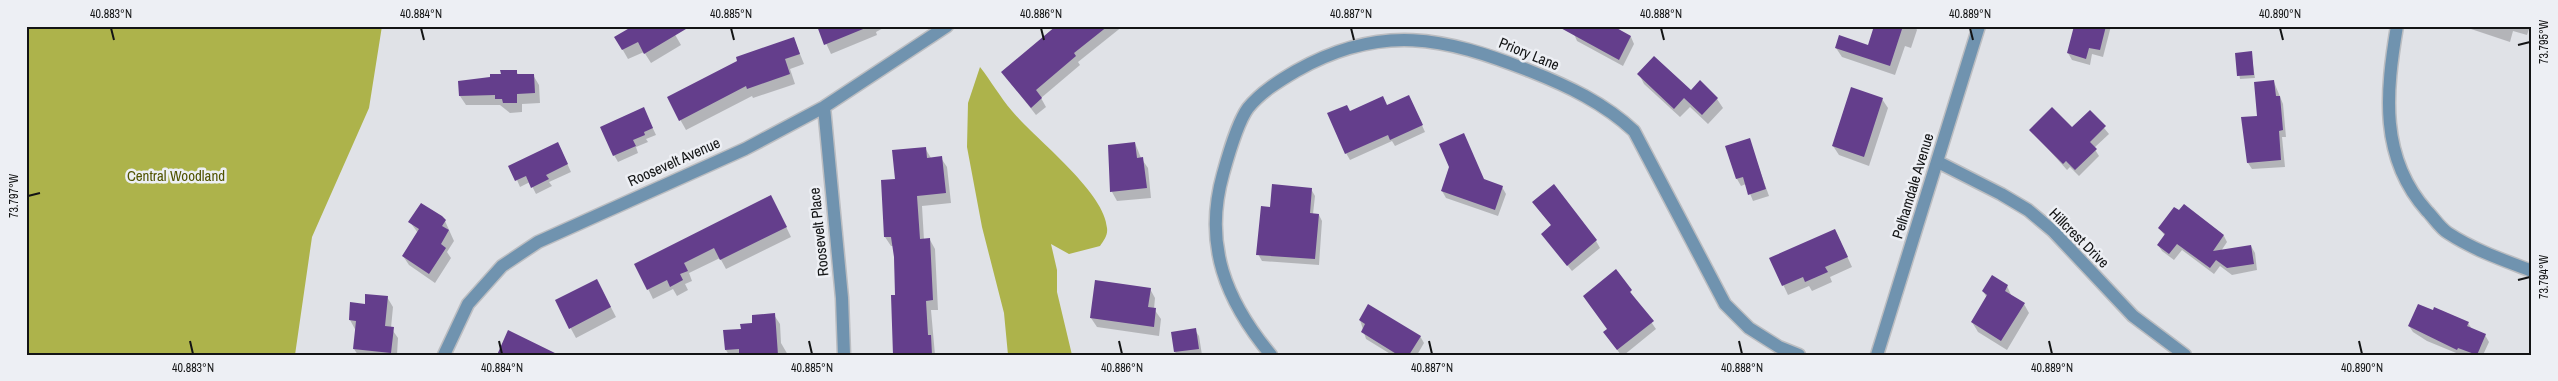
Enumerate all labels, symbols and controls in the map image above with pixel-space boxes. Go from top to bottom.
text: 40.883°N [90,6,132,22]
text: 40.884°N [400,6,442,22]
text: 40.885°N [710,6,752,22]
text: 40.886°N [1020,6,1062,22]
text: 40.887°N [1330,6,1372,22]
text: 40.888°N [1640,6,1682,22]
text: 40.889°N [1949,6,1991,22]
text: 40.890°N [2259,6,2301,22]
text: 73.795°W [2536,19,2552,64]
street label: Priory Lane [1496,32,1563,75]
street label: Pelhamdale Avenue [1887,130,1939,241]
street label: Roosevelt Avenue [624,132,723,191]
park label: Central Woodland [127,165,225,186]
text: 73.797°W [6,173,22,218]
street label: Roosevelt Place [803,187,834,277]
street label: Hillcrest Drive [2045,203,2114,272]
text: 73.794°W [2536,254,2552,299]
text: 40.883°N [172,360,214,376]
text: 40.884°N [481,360,523,376]
text: 40.885°N [791,360,833,376]
text: 40.886°N [1101,360,1143,376]
text: 40.887°N [1411,360,1453,376]
text: 40.888°N [1721,360,1763,376]
text: 40.889°N [2031,360,2073,376]
text: 40.890°N [2341,360,2383,376]

